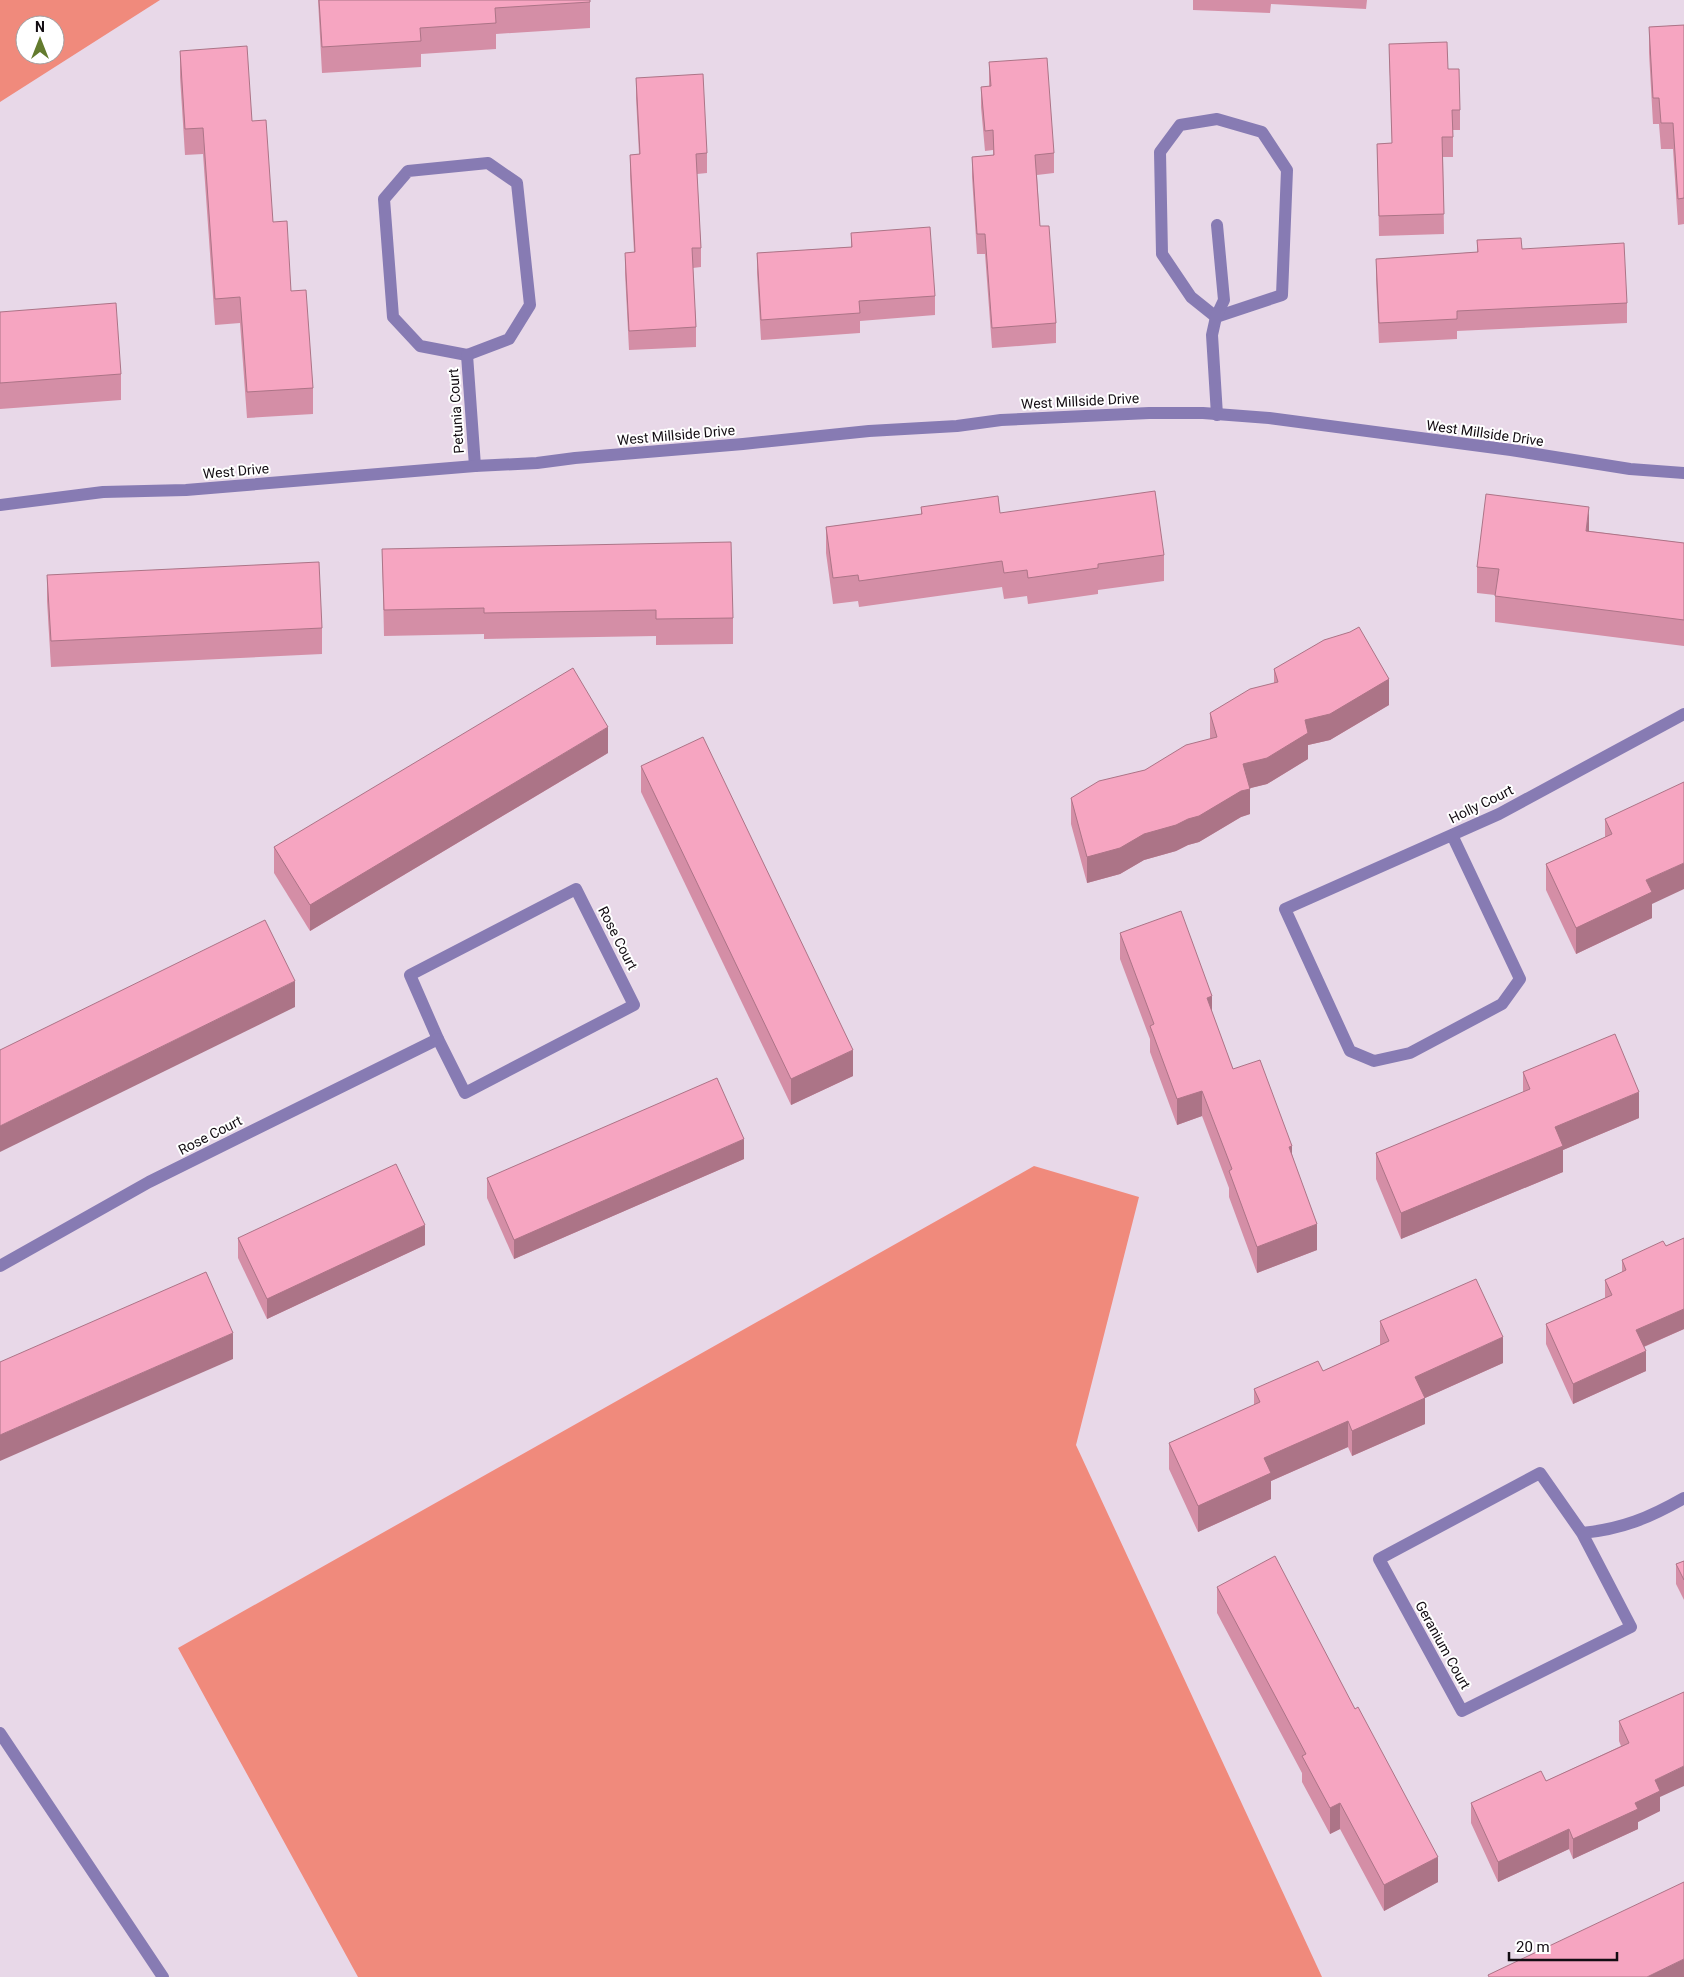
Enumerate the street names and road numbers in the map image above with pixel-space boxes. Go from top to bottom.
street label: Petunia Court [445,368,467,454]
street label: West Millside Drive [1021,390,1139,412]
street label: West Millside Drive [1425,417,1545,449]
street label: West Millside Drive [616,422,736,448]
street label: West Drive [202,460,270,482]
street label: Holly Court [1446,781,1516,826]
street label: Rose Court [595,904,641,973]
street label: Rose Court [176,1112,245,1158]
street label: Geranium Court [1412,1598,1474,1692]

